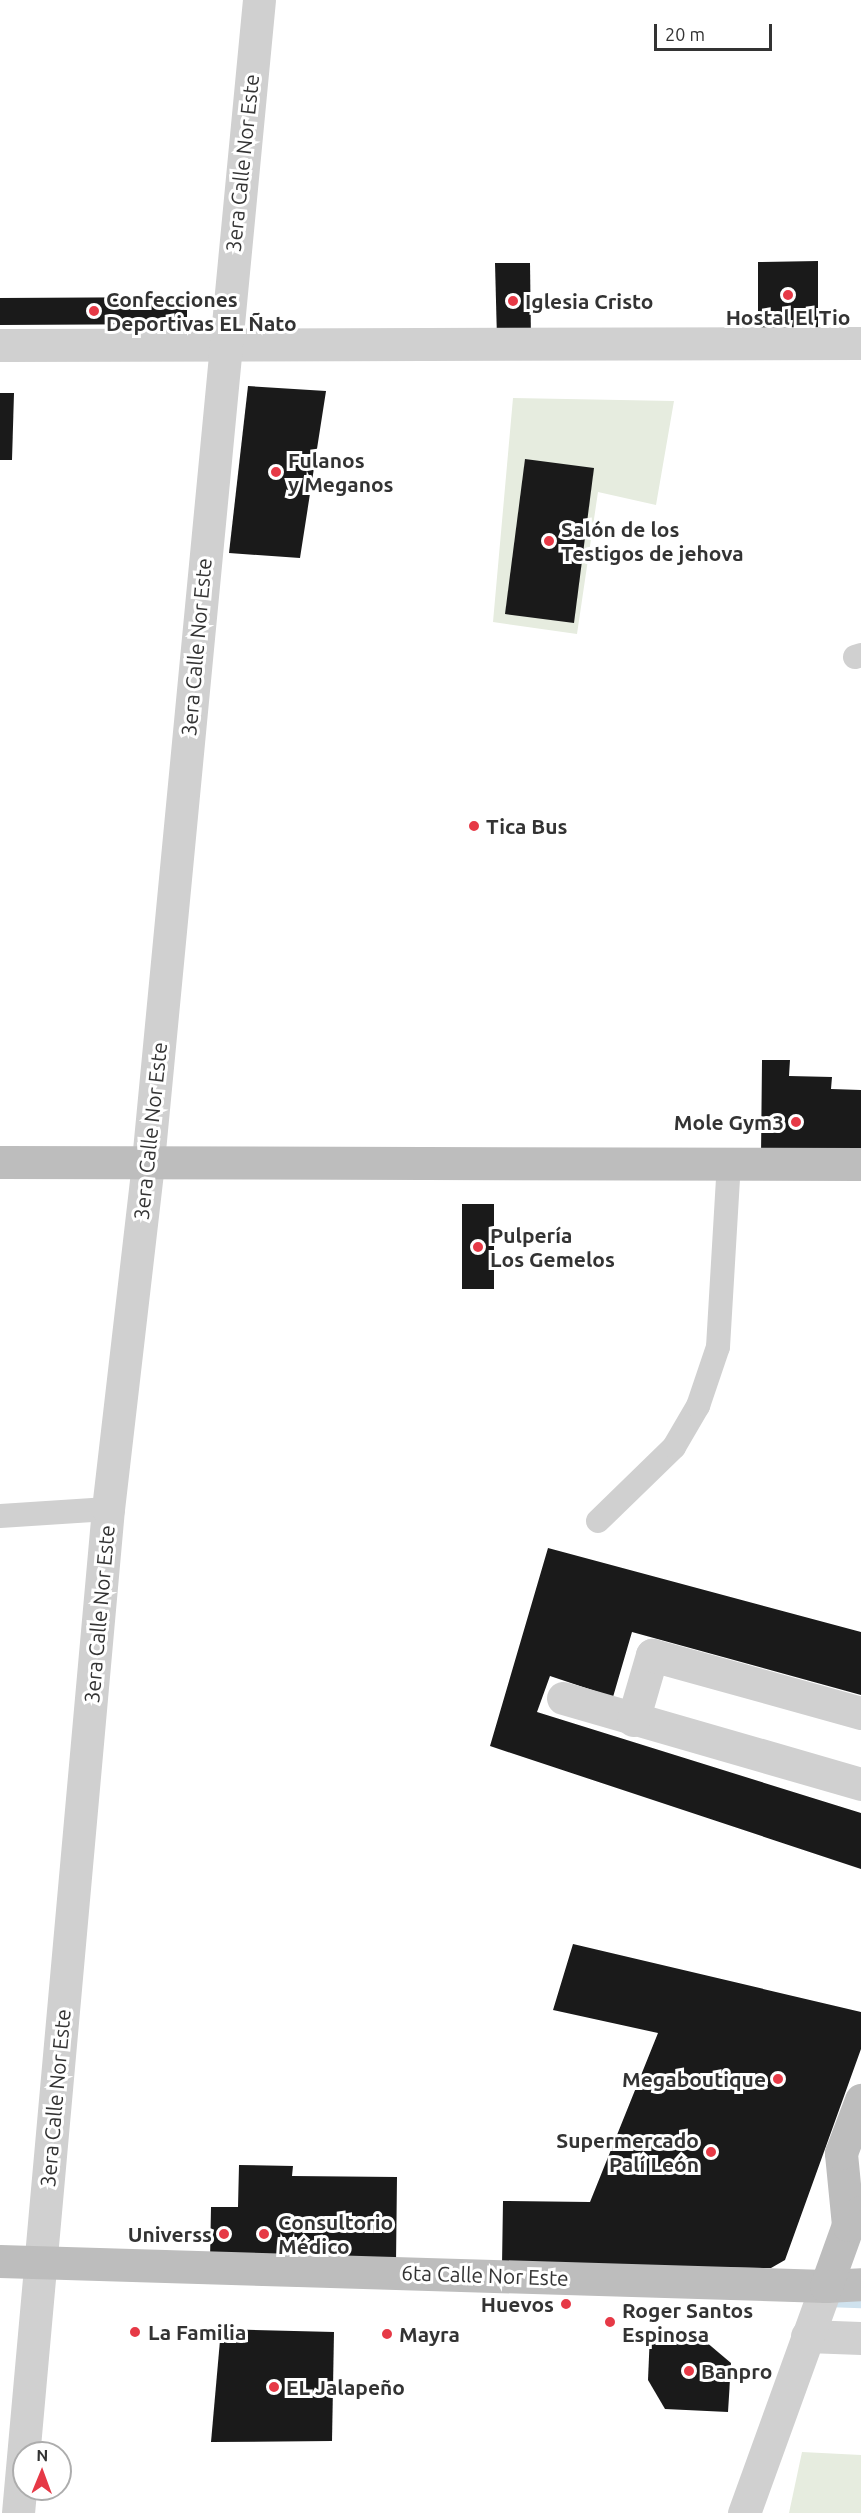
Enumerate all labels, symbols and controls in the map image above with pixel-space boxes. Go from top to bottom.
scale bar [657,12,776,50]
text: 20 m [665,24,705,44]
street label: 3era Calle Nor Este [220,73,264,253]
place label: Confecciones Deportivas EL Ñato [106,286,297,336]
place label: Iglesia Cristo [525,288,653,314]
marker: Hostal El Tio [781,288,795,302]
marker: Iglesia Cristo [506,294,520,308]
marker: Confecciones Deportivas EL Ñato [87,304,101,318]
place label: Hostal El Tio [726,304,850,330]
place label: Fulanos y Meganos [288,447,394,497]
marker: Fulanos y Meganos [269,465,283,479]
place label: Salón de los Testigos de jehova [561,516,744,566]
marker: Salón de los Testigos de jehova [542,534,556,548]
street label: 3era Calle Nor Este [176,557,216,737]
place label: Tica Bus [486,813,567,839]
marker: Tica Bus [467,819,481,833]
street label: 3era Calle Nor Este [128,1041,172,1221]
place label: Mole Gym3 [674,1109,784,1135]
marker: Mole Gym3 [789,1115,803,1129]
place label: Pulpería Los Gemelos [490,1222,615,1272]
marker: Pulpería Los Gemelos [471,1240,485,1254]
street label: 3era Calle Nor Este [79,1524,119,1704]
street label: 3era Calle Nor Este [35,2008,75,2188]
place label: Megaboutique [622,2066,766,2092]
marker: Megaboutique [771,2072,785,2086]
place label: Supermercado Palí León [556,2127,699,2177]
marker: Supermercado Palí León [704,2145,718,2159]
place label: Consultorio Médico [278,2209,393,2259]
place label: Universs [128,2221,212,2247]
marker: Consultorio Médico [255,2225,273,2243]
marker: Universs [217,2227,231,2241]
street label: 6ta Calle Nor Este [401,2259,569,2291]
place label: Huevos [481,2291,554,2317]
marker: Huevos [559,2297,573,2311]
place label: Roger Santos Espinosa [622,2297,753,2347]
marker: Roger Santos Espinosa [603,2315,617,2329]
place label: La Familia [148,2319,246,2345]
place label: Mayra [399,2321,460,2347]
marker: La Familia [126,2323,144,2341]
marker: Mayra [380,2327,394,2341]
place label: Banpro [701,2358,772,2384]
marker: Banpro [682,2364,696,2378]
place label: EL Jalapeño [286,2374,405,2400]
marker: EL Jalapeño [267,2380,281,2394]
north arrow [12,2441,72,2501]
text: N [36,2446,48,2464]

